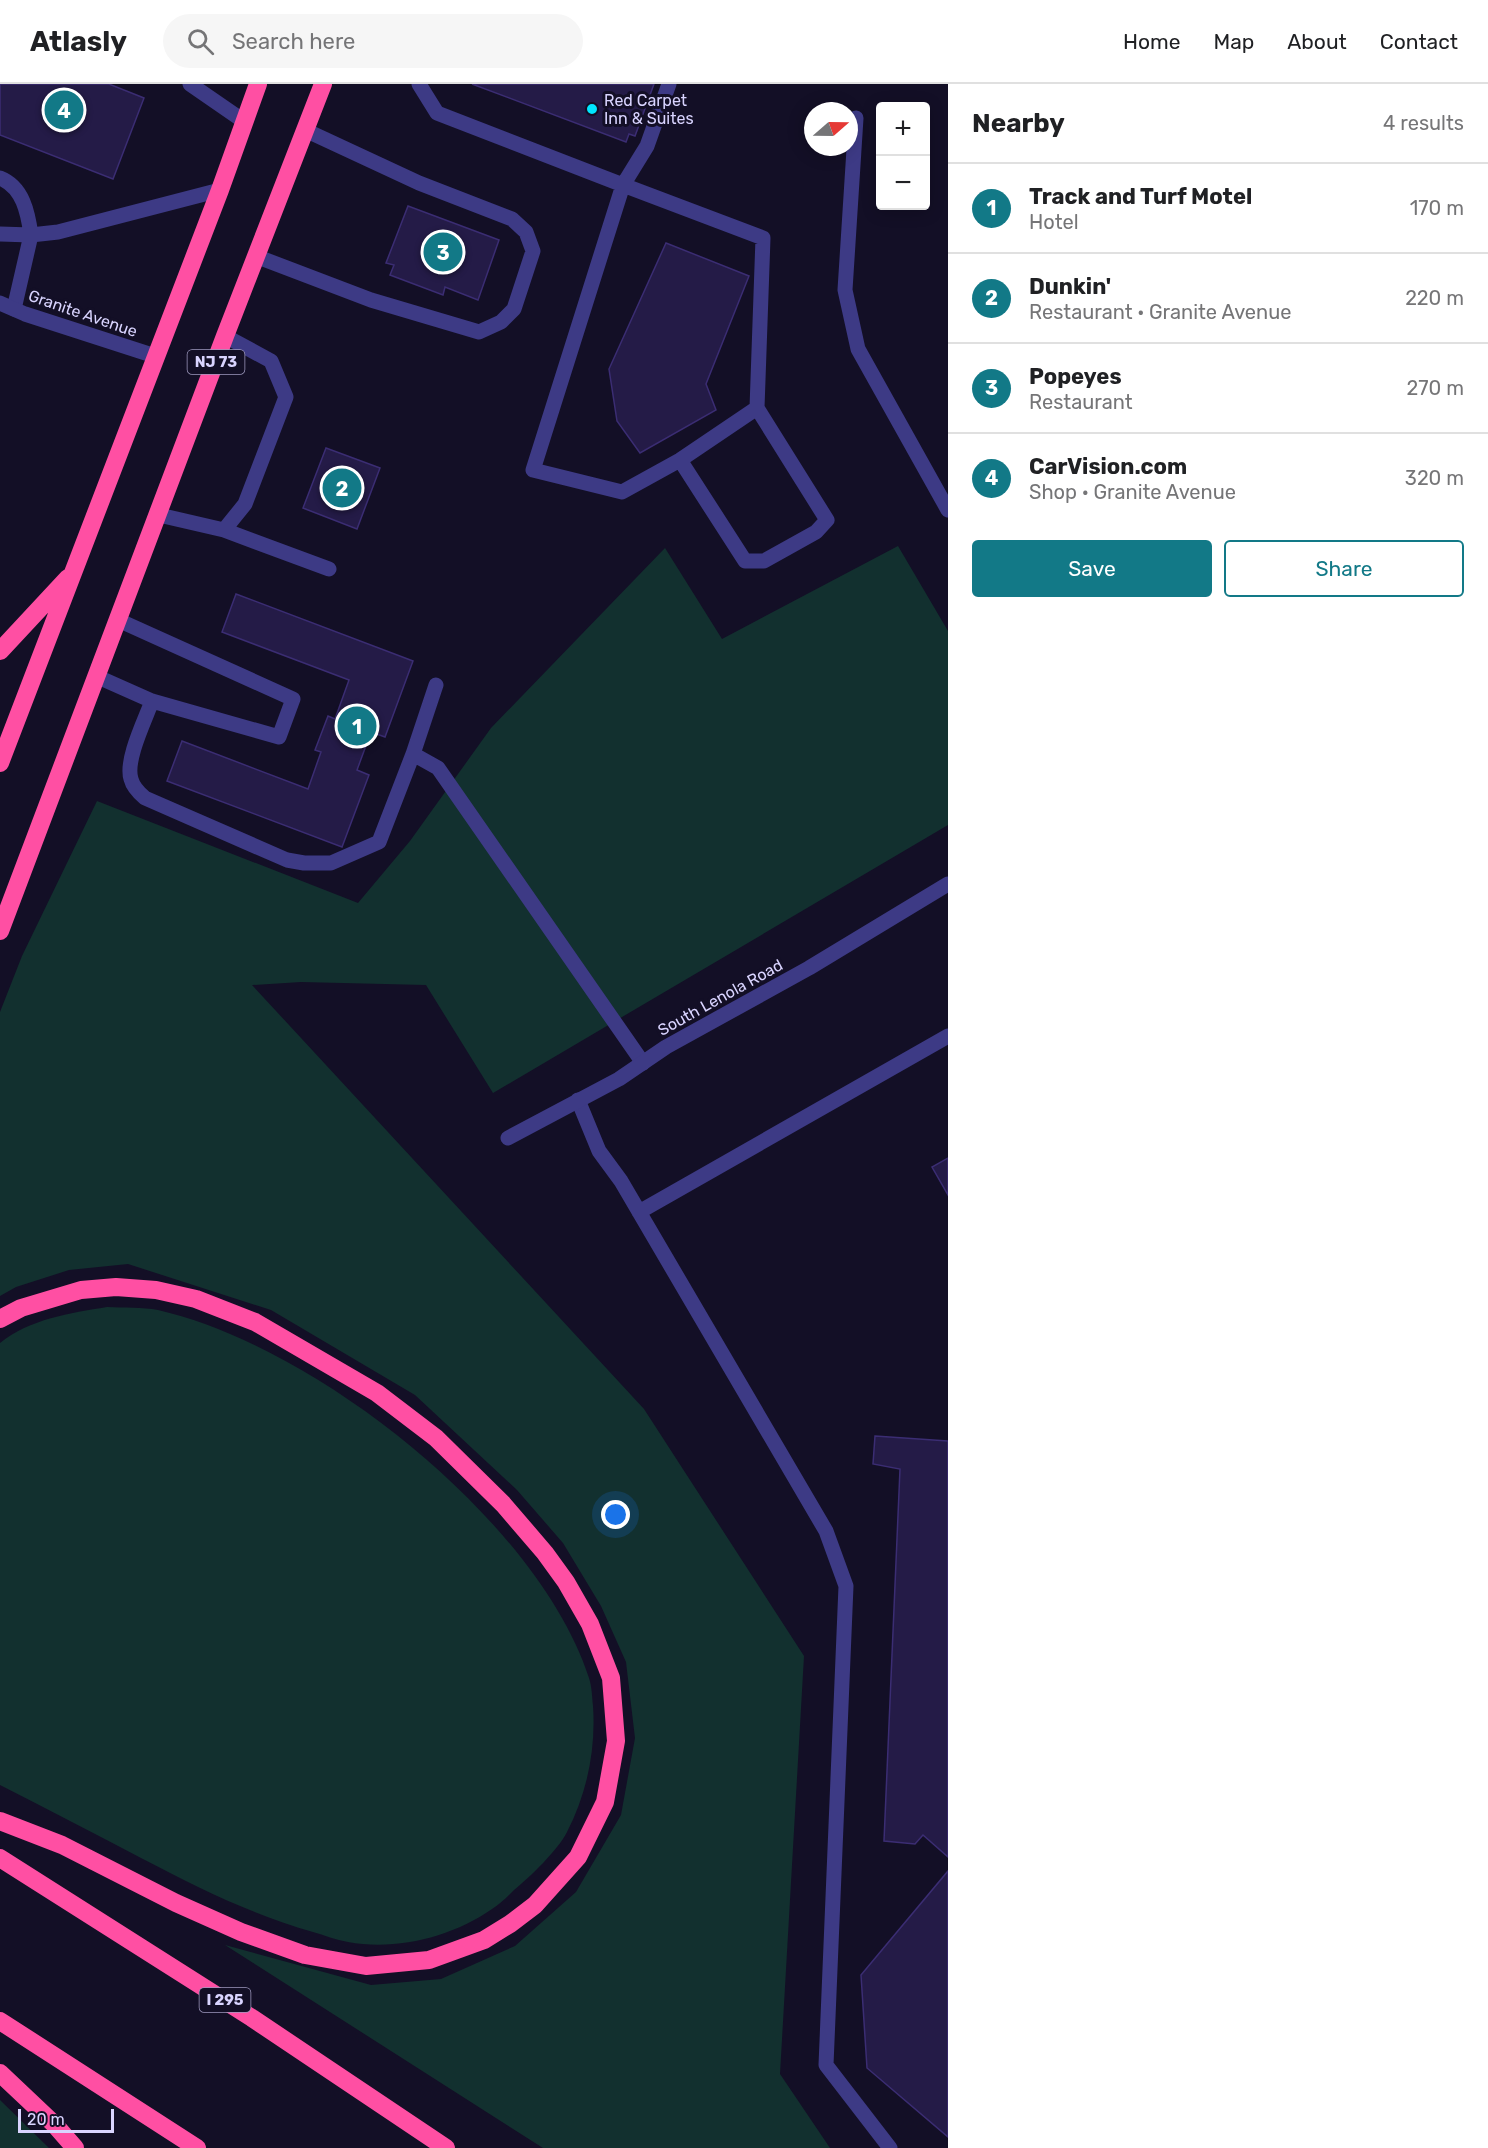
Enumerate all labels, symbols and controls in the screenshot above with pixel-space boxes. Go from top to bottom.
search box [163,14,583,68]
text: Atlasly [30,25,127,58]
icon: search [184,25,217,58]
text: Search here [232,28,355,55]
text: Home [1123,29,1180,54]
text: Map [1213,29,1254,54]
text: About [1287,29,1347,54]
text: Contact [1380,29,1458,54]
pin: 4 [44,87,84,132]
place label: Red Carpet Inn & Suites [604,91,694,128]
marker: Red Carpet Inn & Suites [585,102,599,116]
north arrow [804,102,858,156]
map controls [876,102,930,210]
button: + [876,102,930,156]
text: Nearby [972,108,1065,139]
text: 4 results [1383,111,1464,135]
button: − [876,156,930,210]
text: Track and Turf Motel [1029,183,1252,210]
text: 1 [987,196,996,220]
text: 170 m [1410,196,1464,220]
text: Hotel [1029,210,1079,234]
pin: 3 [424,230,462,274]
text: Dunkin' [1029,273,1111,300]
street label: Granite Avenue [26,286,140,341]
text: 2 [985,286,998,310]
text: 220 m [1405,286,1464,310]
text: Restaurant · Granite Avenue [1029,300,1291,324]
road number: NJ 73 [188,350,244,374]
text: Popeyes [1029,363,1122,390]
text: 3 [985,376,998,400]
text: 270 m [1407,376,1464,400]
text: Restaurant [1029,390,1133,414]
text: CarVision.com [1029,453,1187,480]
pin: 2 [322,466,362,510]
text: 4 [985,466,998,490]
text: 320 m [1405,466,1464,490]
text: Shop · Granite Avenue [1029,480,1236,504]
button: Save [972,540,1212,597]
button: Share [1224,540,1464,597]
pin: 1 [338,704,376,748]
street label: South Lenola Road [654,955,786,1040]
your location [601,1500,630,1529]
road number: I 295 [200,1988,250,2012]
scale bar [18,2106,114,2134]
text: 20 m [27,2110,65,2129]

